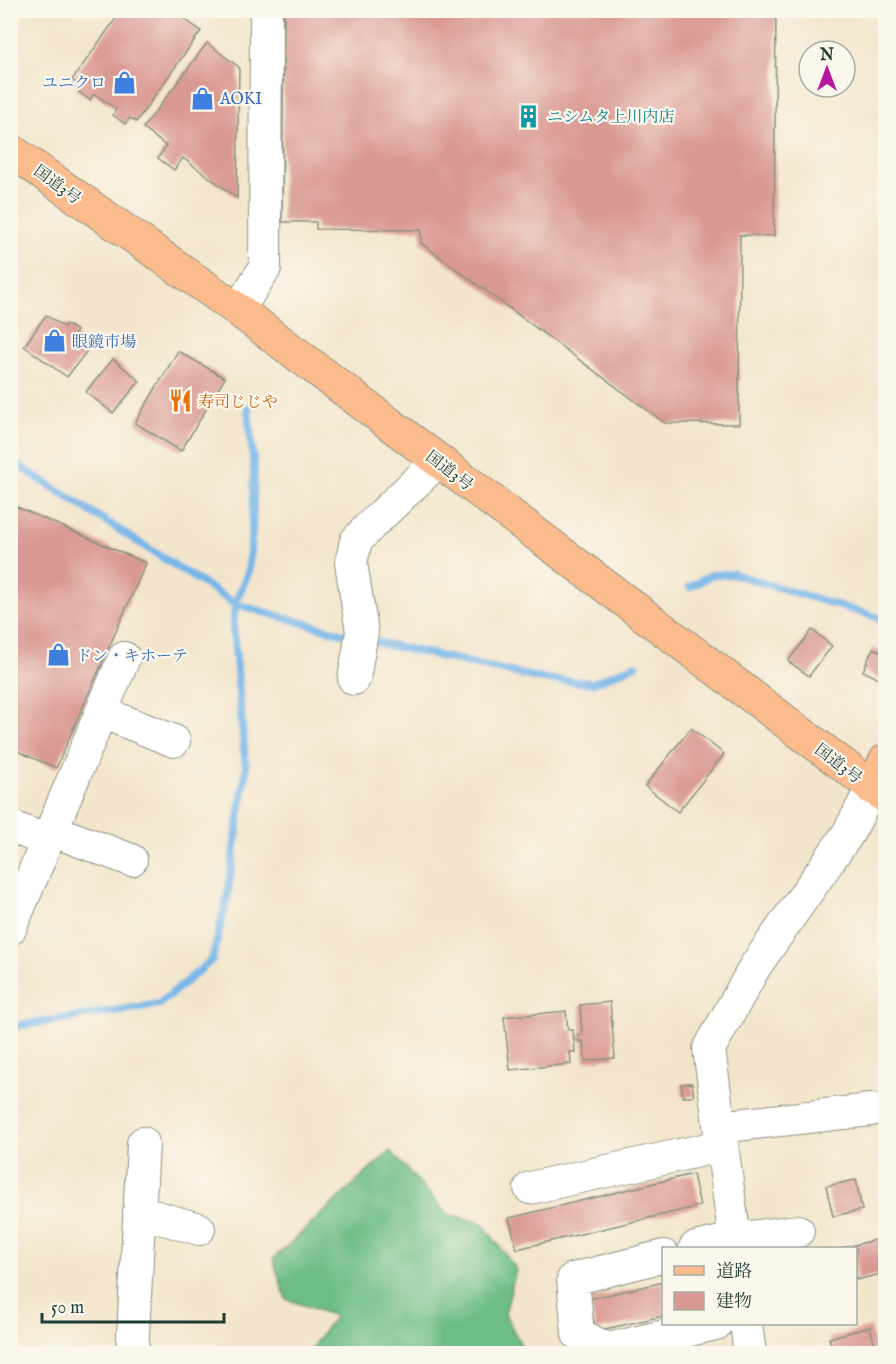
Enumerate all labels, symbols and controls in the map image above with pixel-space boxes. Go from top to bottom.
north arrow [797,39,857,99]
text: N [819,46,834,66]
shop icon: ユニクロ [111,69,137,95]
place label: ユニクロ [42,74,106,94]
shop icon: AOKI [189,85,215,111]
place label: AOKI [219,90,262,110]
building icon: ニシムタ上川内店 [516,103,542,129]
place label: ニシムタ上川内店 [547,108,674,128]
street label: 国道3号 [29,162,85,210]
shop icon: 眼鏡市場 [41,328,67,354]
place label: 眼鏡市場 [72,333,136,353]
restaurant icon: 寿司じじや [167,388,193,414]
place label: 寿司じじや [198,393,278,413]
street label: 国道3号 [421,447,476,496]
shop icon: ドン・キホーテ [45,642,71,668]
place label: ドン・キホーテ [76,647,188,667]
street label: 国道3号 [810,740,865,789]
legend [662,1247,857,1325]
text: 道路 [716,1261,752,1284]
scale bar [42,1286,224,1324]
text: 建物 [716,1291,752,1314]
text: 50 m [51,1297,84,1320]

